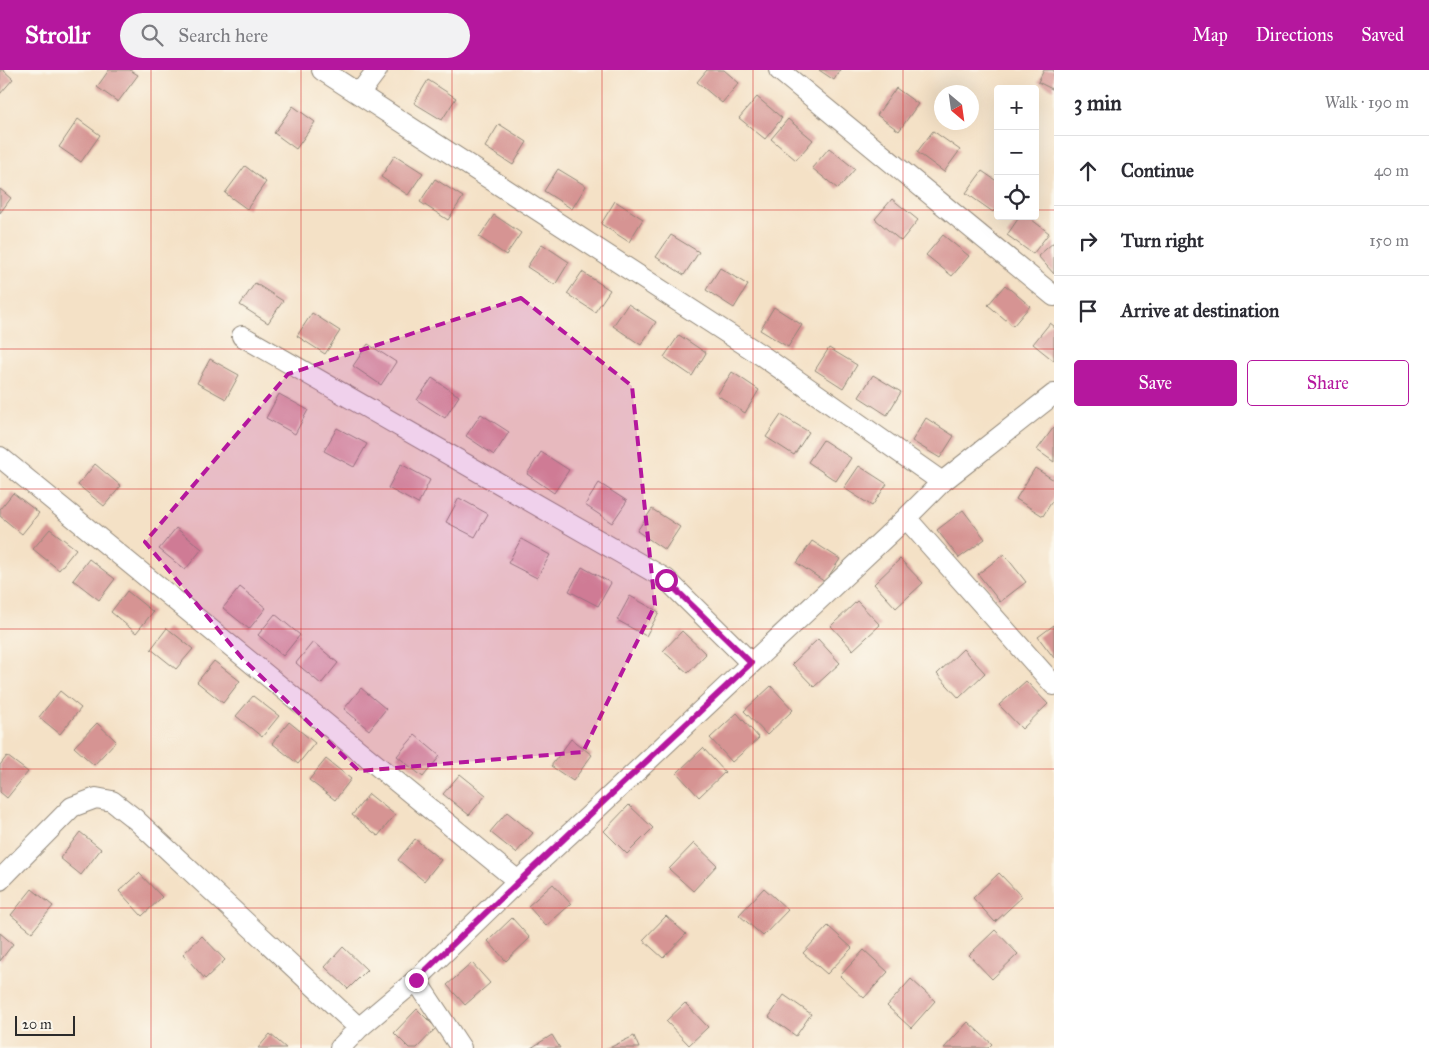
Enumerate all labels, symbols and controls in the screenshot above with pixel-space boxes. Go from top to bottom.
search box [120,13,470,58]
text: Strollr [25,20,90,50]
icon: search [138,21,166,49]
text: Search here [178,24,268,47]
text: Map [1192,24,1228,46]
text: Directions [1256,24,1333,46]
text: Saved [1361,24,1404,46]
north arrow [934,85,979,130]
map controls [994,85,1039,220]
button: + [994,85,1039,130]
text: 3 min [1074,90,1122,116]
text: Walk · 190 m [1325,93,1409,112]
button: − [994,130,1039,175]
icon: ahead [1074,157,1102,185]
text: Continue [1121,159,1194,182]
text: 40 m [1374,161,1409,180]
button: locate [994,175,1039,220]
icon: right [1074,227,1102,255]
text: Turn right [1121,229,1204,252]
text: 150 m [1369,231,1409,250]
icon: arrive [1074,297,1102,325]
text: Arrive at destination [1121,299,1279,322]
button: Save [1074,360,1237,406]
button: Share [1247,360,1409,406]
route start [655,569,678,592]
route end [405,969,428,992]
scale bar [15,1013,75,1036]
text: 20 m [22,1016,52,1033]

